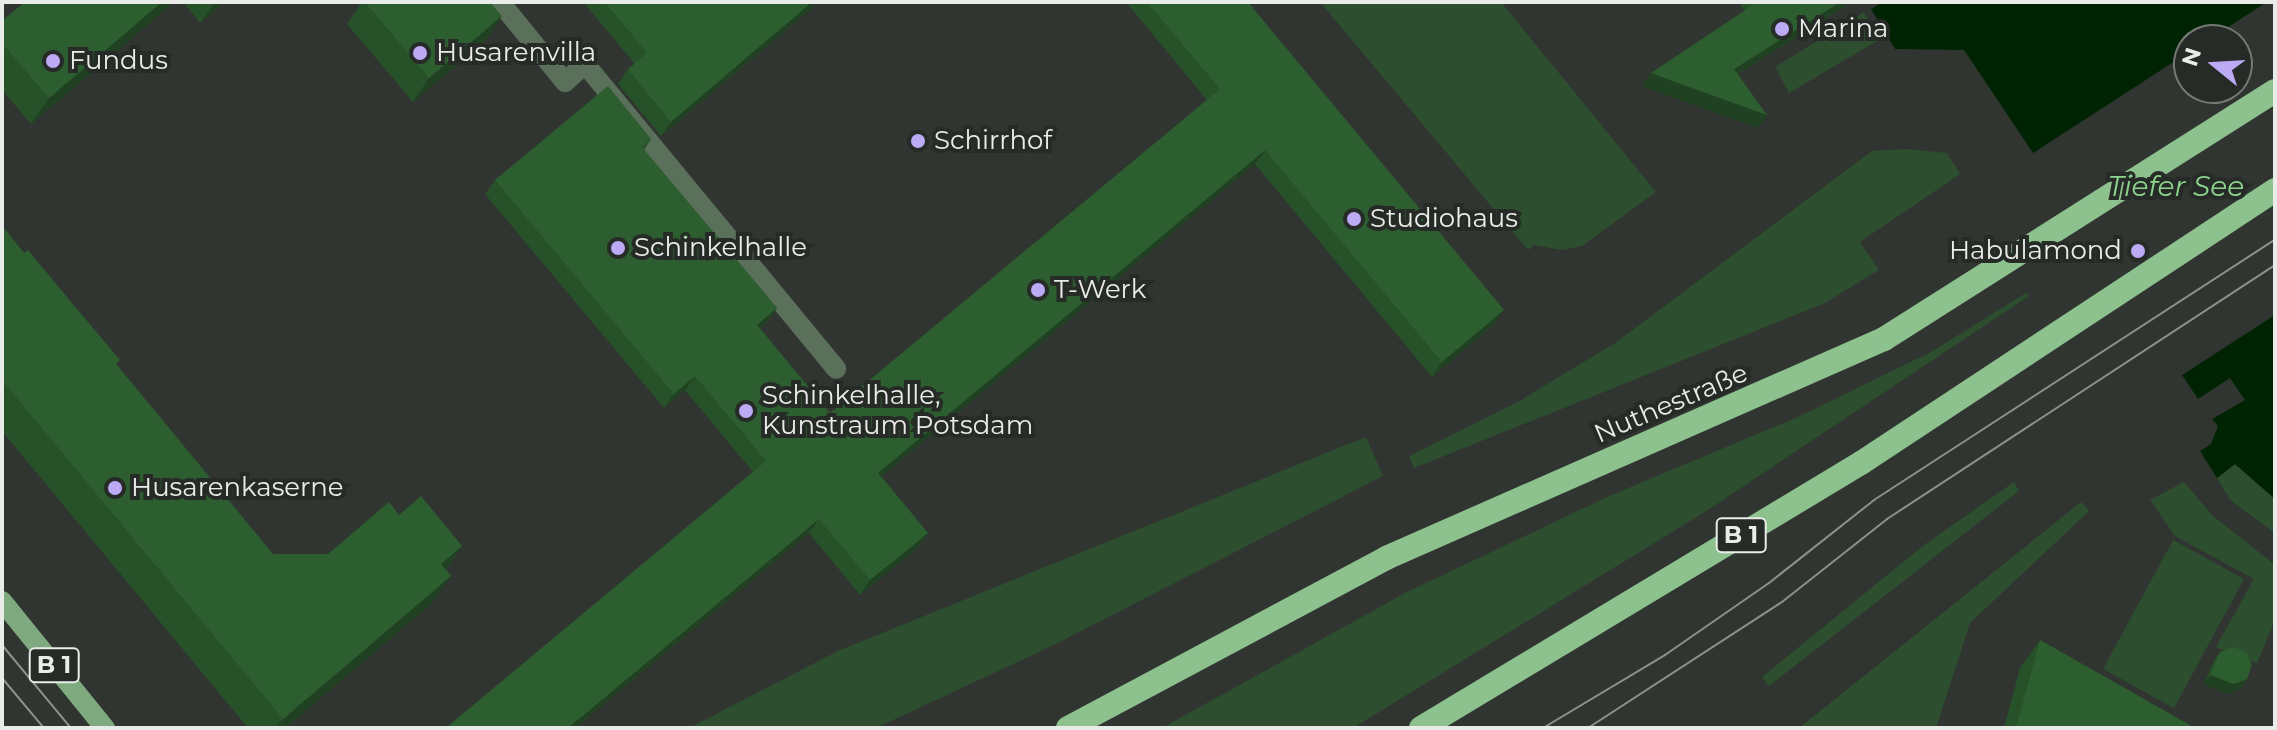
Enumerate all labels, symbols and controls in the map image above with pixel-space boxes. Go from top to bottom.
place label: Marina [1798,13,1888,45]
marker: Marina [1773,20,1791,38]
north arrow [2173,24,2253,104]
place label: Husarenvilla [436,37,596,69]
marker: Husarenvilla [411,44,429,62]
text: N [2176,44,2207,70]
place label: Fundus [69,45,168,77]
marker: Fundus [44,52,62,70]
place label: Schirrhof [934,125,1052,157]
marker: Schirrhof [909,132,927,150]
water label: Tiefer See [2108,169,2244,203]
place label: Studiohaus [1370,203,1518,235]
marker: Studiohaus [1345,210,1363,228]
place label: Schinkelhalle [634,232,807,264]
place label: Habulamond [1949,235,2122,267]
marker: Schinkelhalle [609,239,627,257]
marker: Habulamond [2129,242,2147,260]
place label: T-Werk [1054,274,1146,306]
marker: T-Werk [1029,281,1047,299]
street label: Nuthestraße [1590,358,1752,450]
place label: Schinkelhalle, Kunstraum Potsdam [762,380,1033,442]
marker: Schinkelhalle, Kunstraum Potsdam [737,402,755,420]
place label: Husarenkaserne [131,472,344,504]
marker: Husarenkaserne [106,479,124,497]
road number: B 1 [1715,515,1767,555]
road number: B 1 [28,645,80,685]

